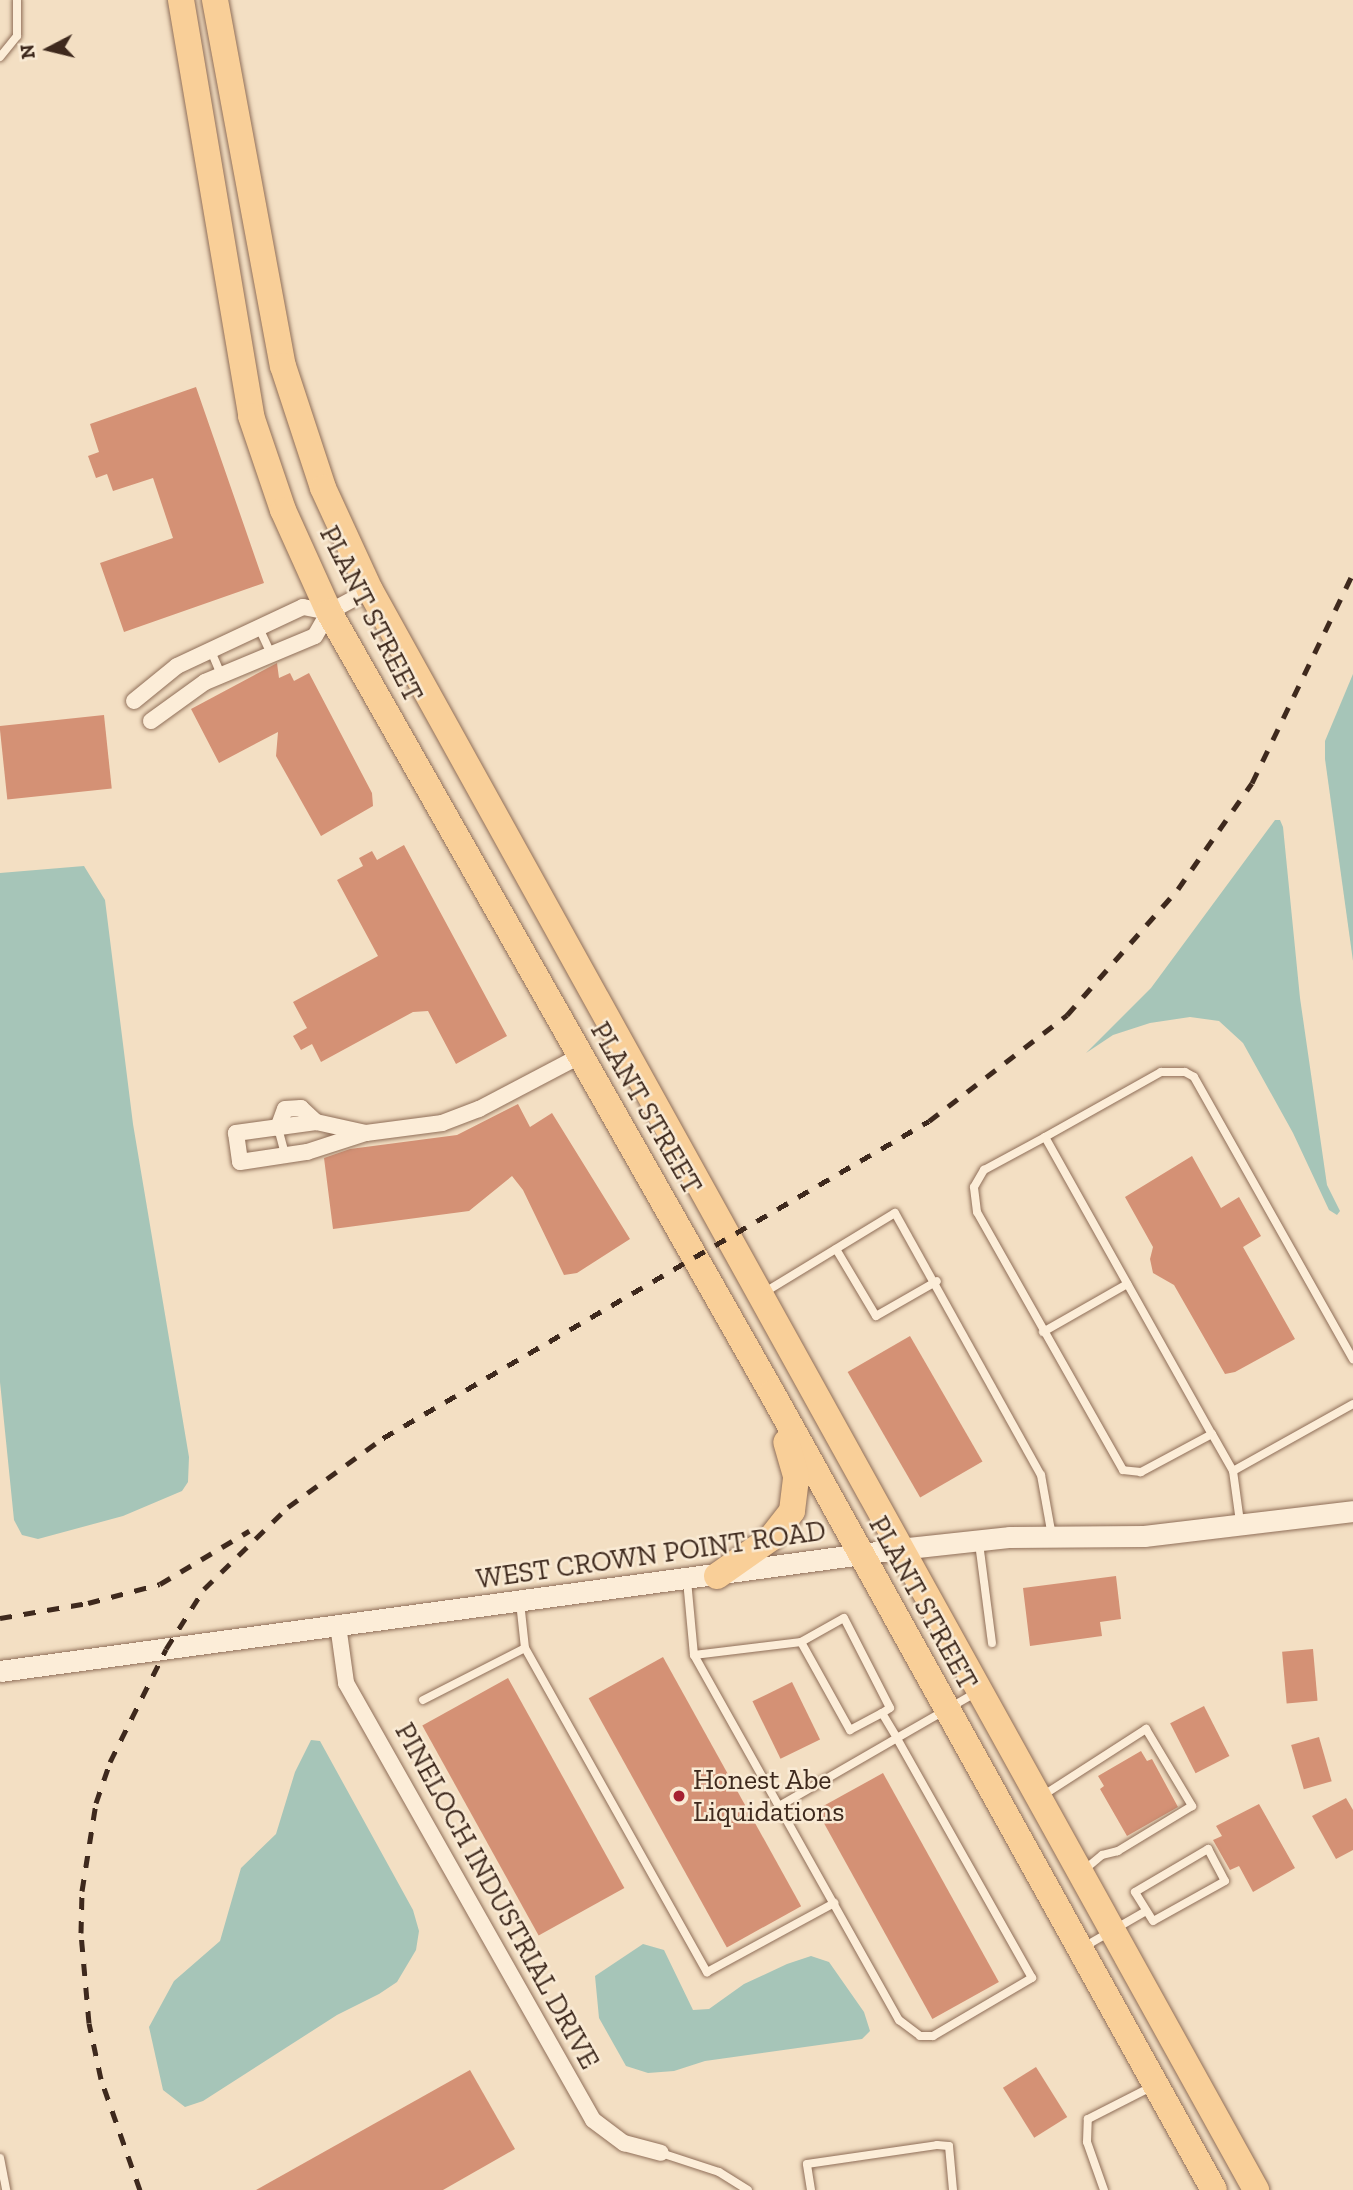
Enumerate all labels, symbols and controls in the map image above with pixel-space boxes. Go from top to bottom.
north arrow [14,14,84,84]
text: N [15,43,40,60]
street label: PLANT STREET [312,520,430,708]
street label: PLANT STREET [583,1016,709,1200]
street label: PLANT STREET [861,1510,985,1696]
street label: WEST CROWN POINT ROAD [474,1514,828,1596]
street label: PINELOCH INDUSTRIAL DRIVE [387,1717,607,2075]
place label: Honest Abe Liquidations [693,1763,844,1829]
marker: Honest Abe Liquidations [671,1788,687,1804]

